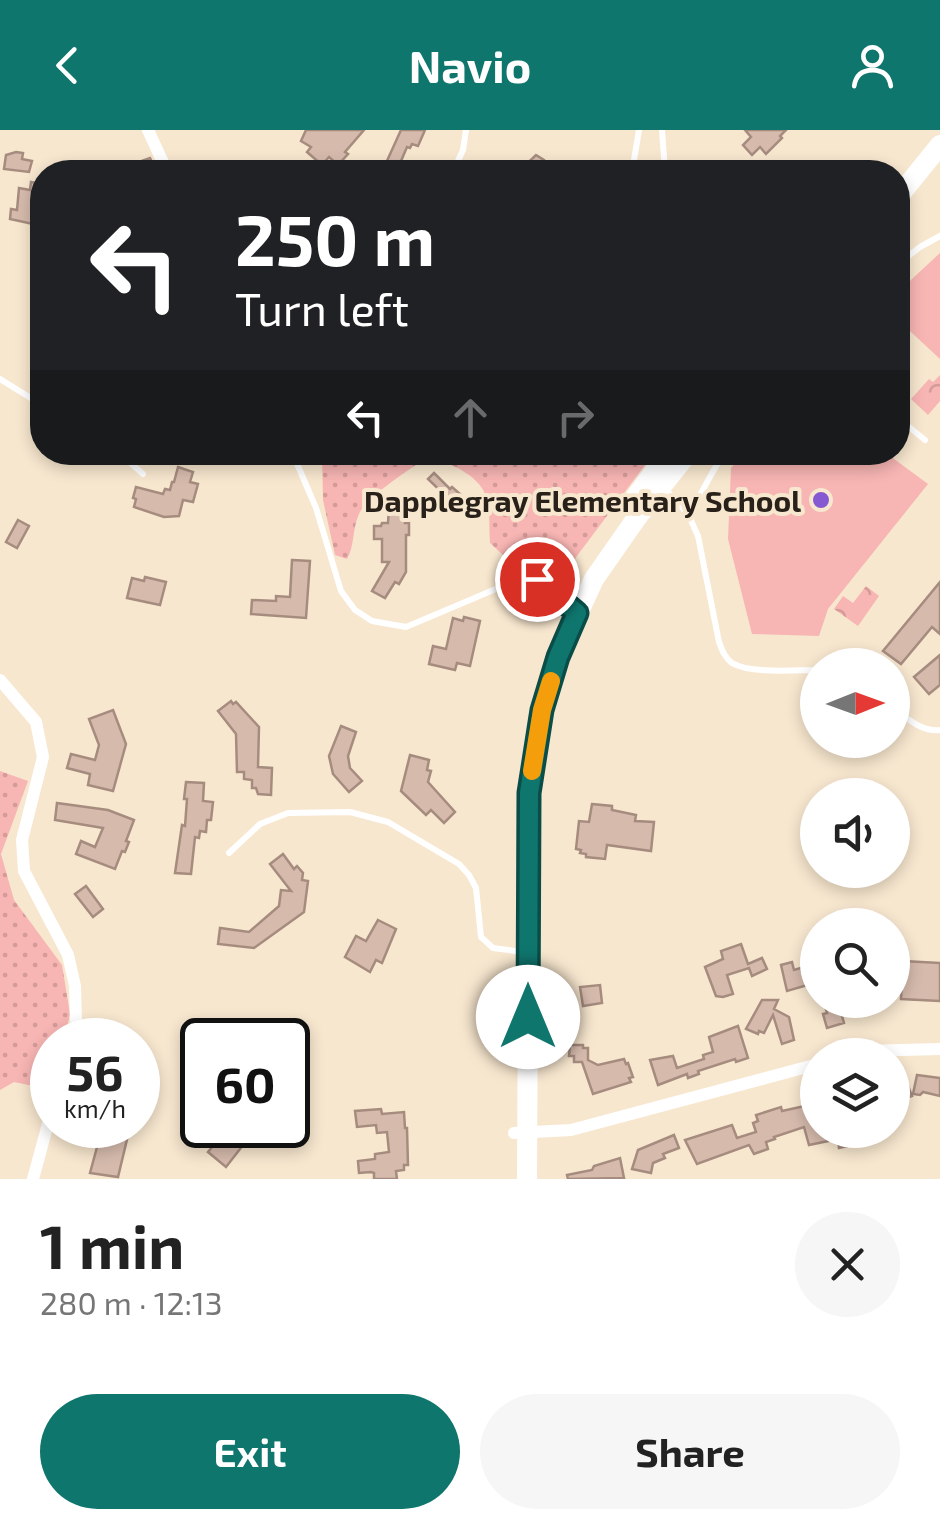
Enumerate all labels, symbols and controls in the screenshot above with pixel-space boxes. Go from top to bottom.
icon: back [40,38,95,93]
text: Navio [409,38,531,92]
icon: person [845,38,900,93]
text: 250 m [235,196,435,280]
icon: left [70,200,200,330]
text: Turn left [235,281,409,335]
icon: left [338,390,393,445]
icon: ahead [443,390,498,445]
icon: right [548,390,603,445]
place label: Dapplegray Elementary School [364,482,801,519]
marker: Dapplegray Elementary School [810,489,832,511]
pin [495,537,580,622]
icon: arrive [510,552,565,607]
north arrow [800,648,910,758]
map controls [800,648,910,1148]
button: sound [800,778,910,888]
button: search [800,908,910,1018]
position arrow [476,965,580,1069]
speed limit sign: 60 [180,1018,310,1148]
button: layers [800,1038,910,1148]
text: 56 [66,1041,124,1101]
text: km/h [64,1093,126,1123]
text: 1 min [40,1209,184,1281]
button: close [795,1212,900,1317]
text: 280 m · 12:13 [40,1283,223,1321]
button: Exit [40,1394,460,1509]
button: Share [480,1394,900,1509]

